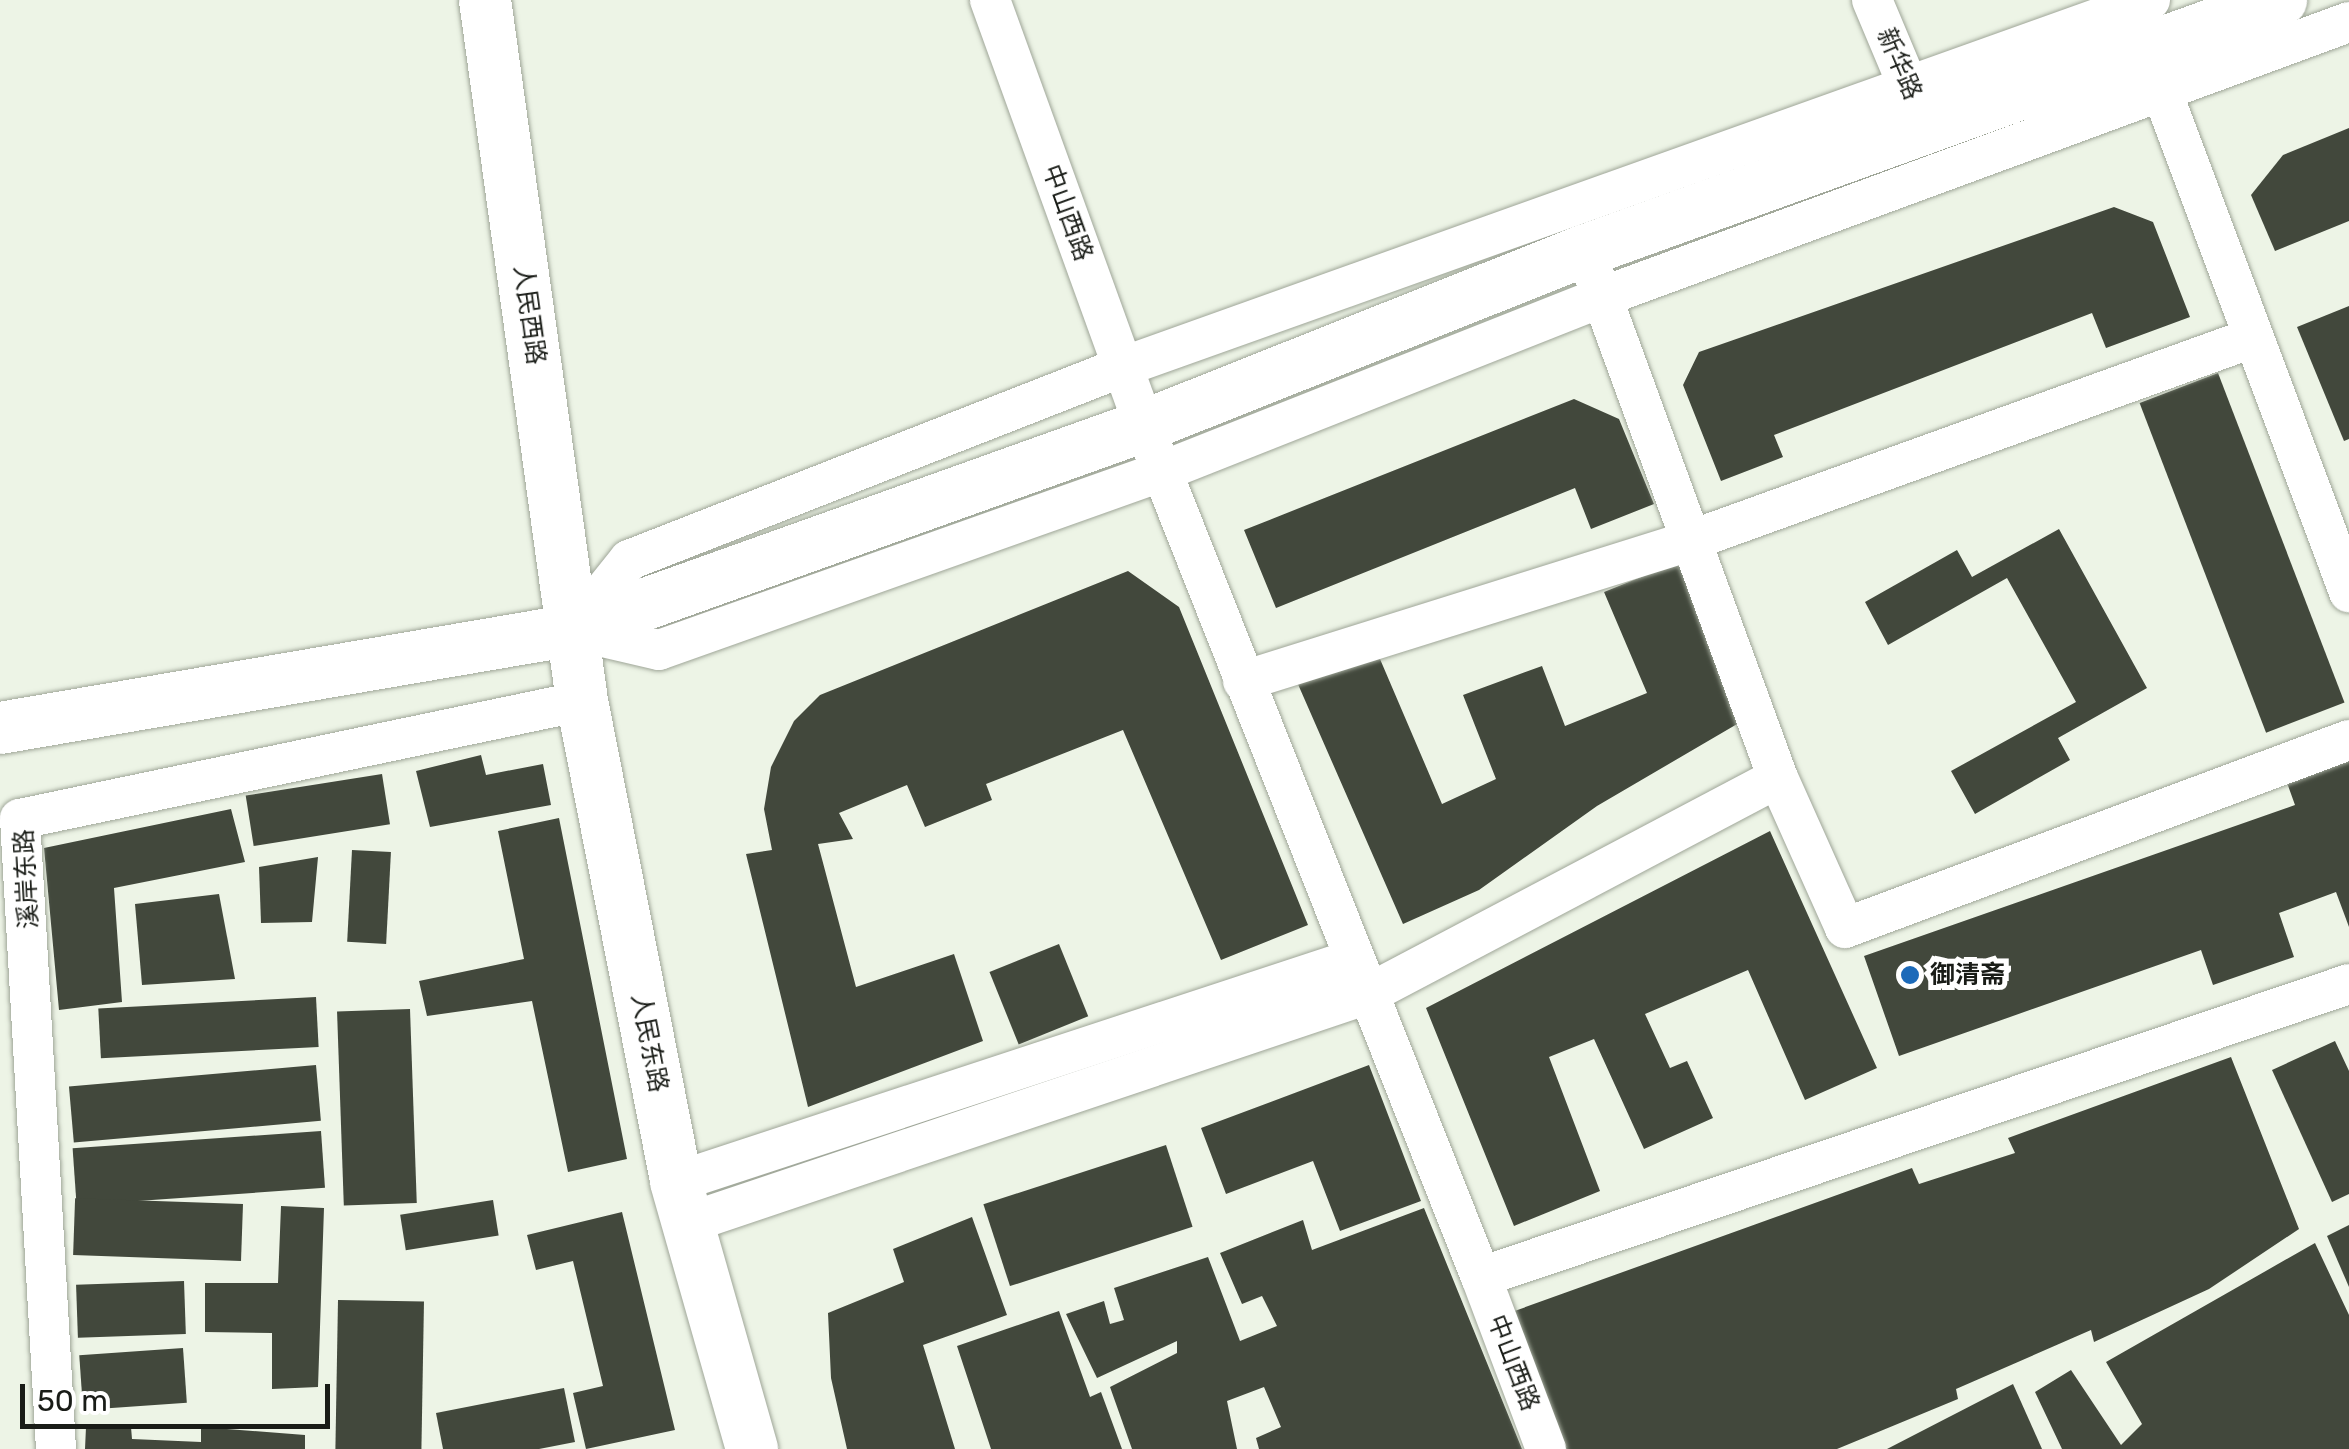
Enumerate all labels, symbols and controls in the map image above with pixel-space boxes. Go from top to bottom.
street label: 新华路 [1871,24,1927,104]
street label: 中山西路 [1036,161,1098,265]
street label: 人民西路 [507,263,551,367]
street label: 溪岸东路 [9,828,45,930]
place label: 御清斋 [1930,960,2005,990]
marker: 御清斋 [1899,964,1921,986]
street label: 人民东路 [625,991,673,1095]
street label: 中山西路 [1481,1311,1545,1415]
scale bar [25,1364,335,1426]
text: 50 m [37,1383,108,1419]

